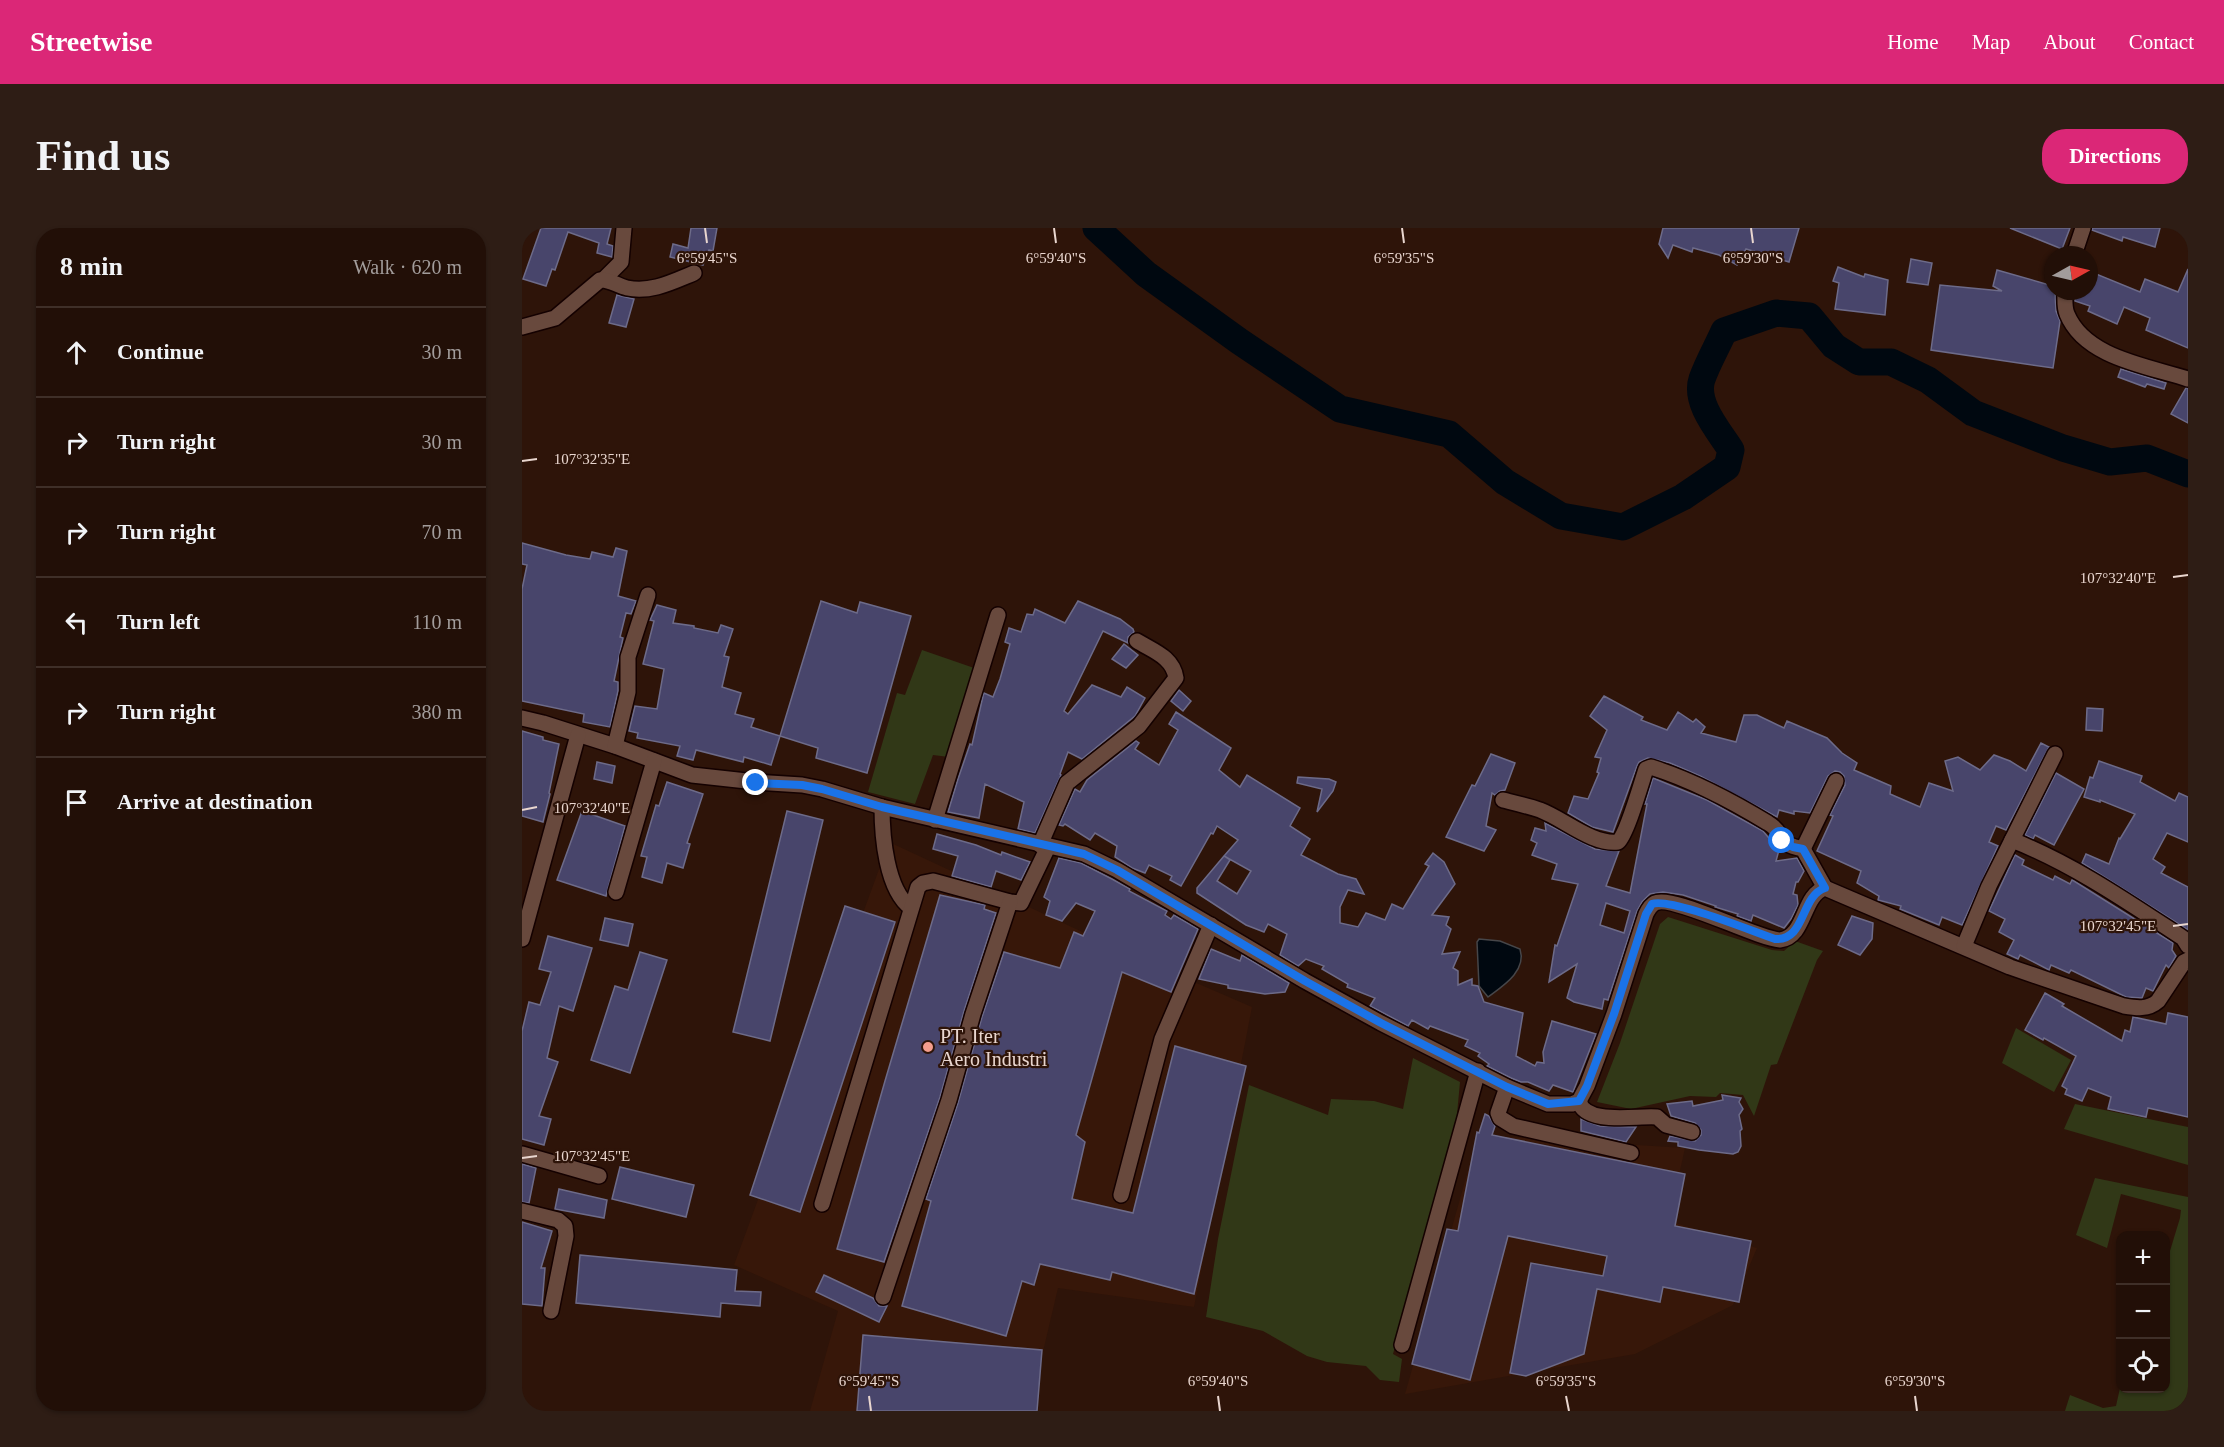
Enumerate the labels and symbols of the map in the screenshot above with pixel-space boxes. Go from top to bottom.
north arrow [2044,246,2098,300]
text: 6°59'45"S [677,250,737,266]
text: 6°59'40"S [1026,250,1086,266]
text: 6°59'35"S [1374,250,1434,266]
text: 6°59'30"S [1723,250,1783,266]
text: 107°32'35"E [554,451,630,467]
text: 107°32'40"E [2080,570,2156,586]
route end [742,769,768,795]
text: 107°32'40"E [554,800,630,816]
route start [1768,827,1794,853]
text: 107°32'45"E [2080,918,2156,934]
place label: PT. Iter Aero Industri [940,1025,1048,1070]
marker: PT. Iter Aero Industri [921,1040,935,1054]
text: 107°32'45"E [554,1148,630,1164]
text: 6°59'45"S [839,1373,899,1389]
text: 6°59'40"S [1188,1373,1248,1389]
text: 6°59'35"S [1536,1373,1596,1389]
text: 6°59'30"S [1885,1373,1945,1389]

